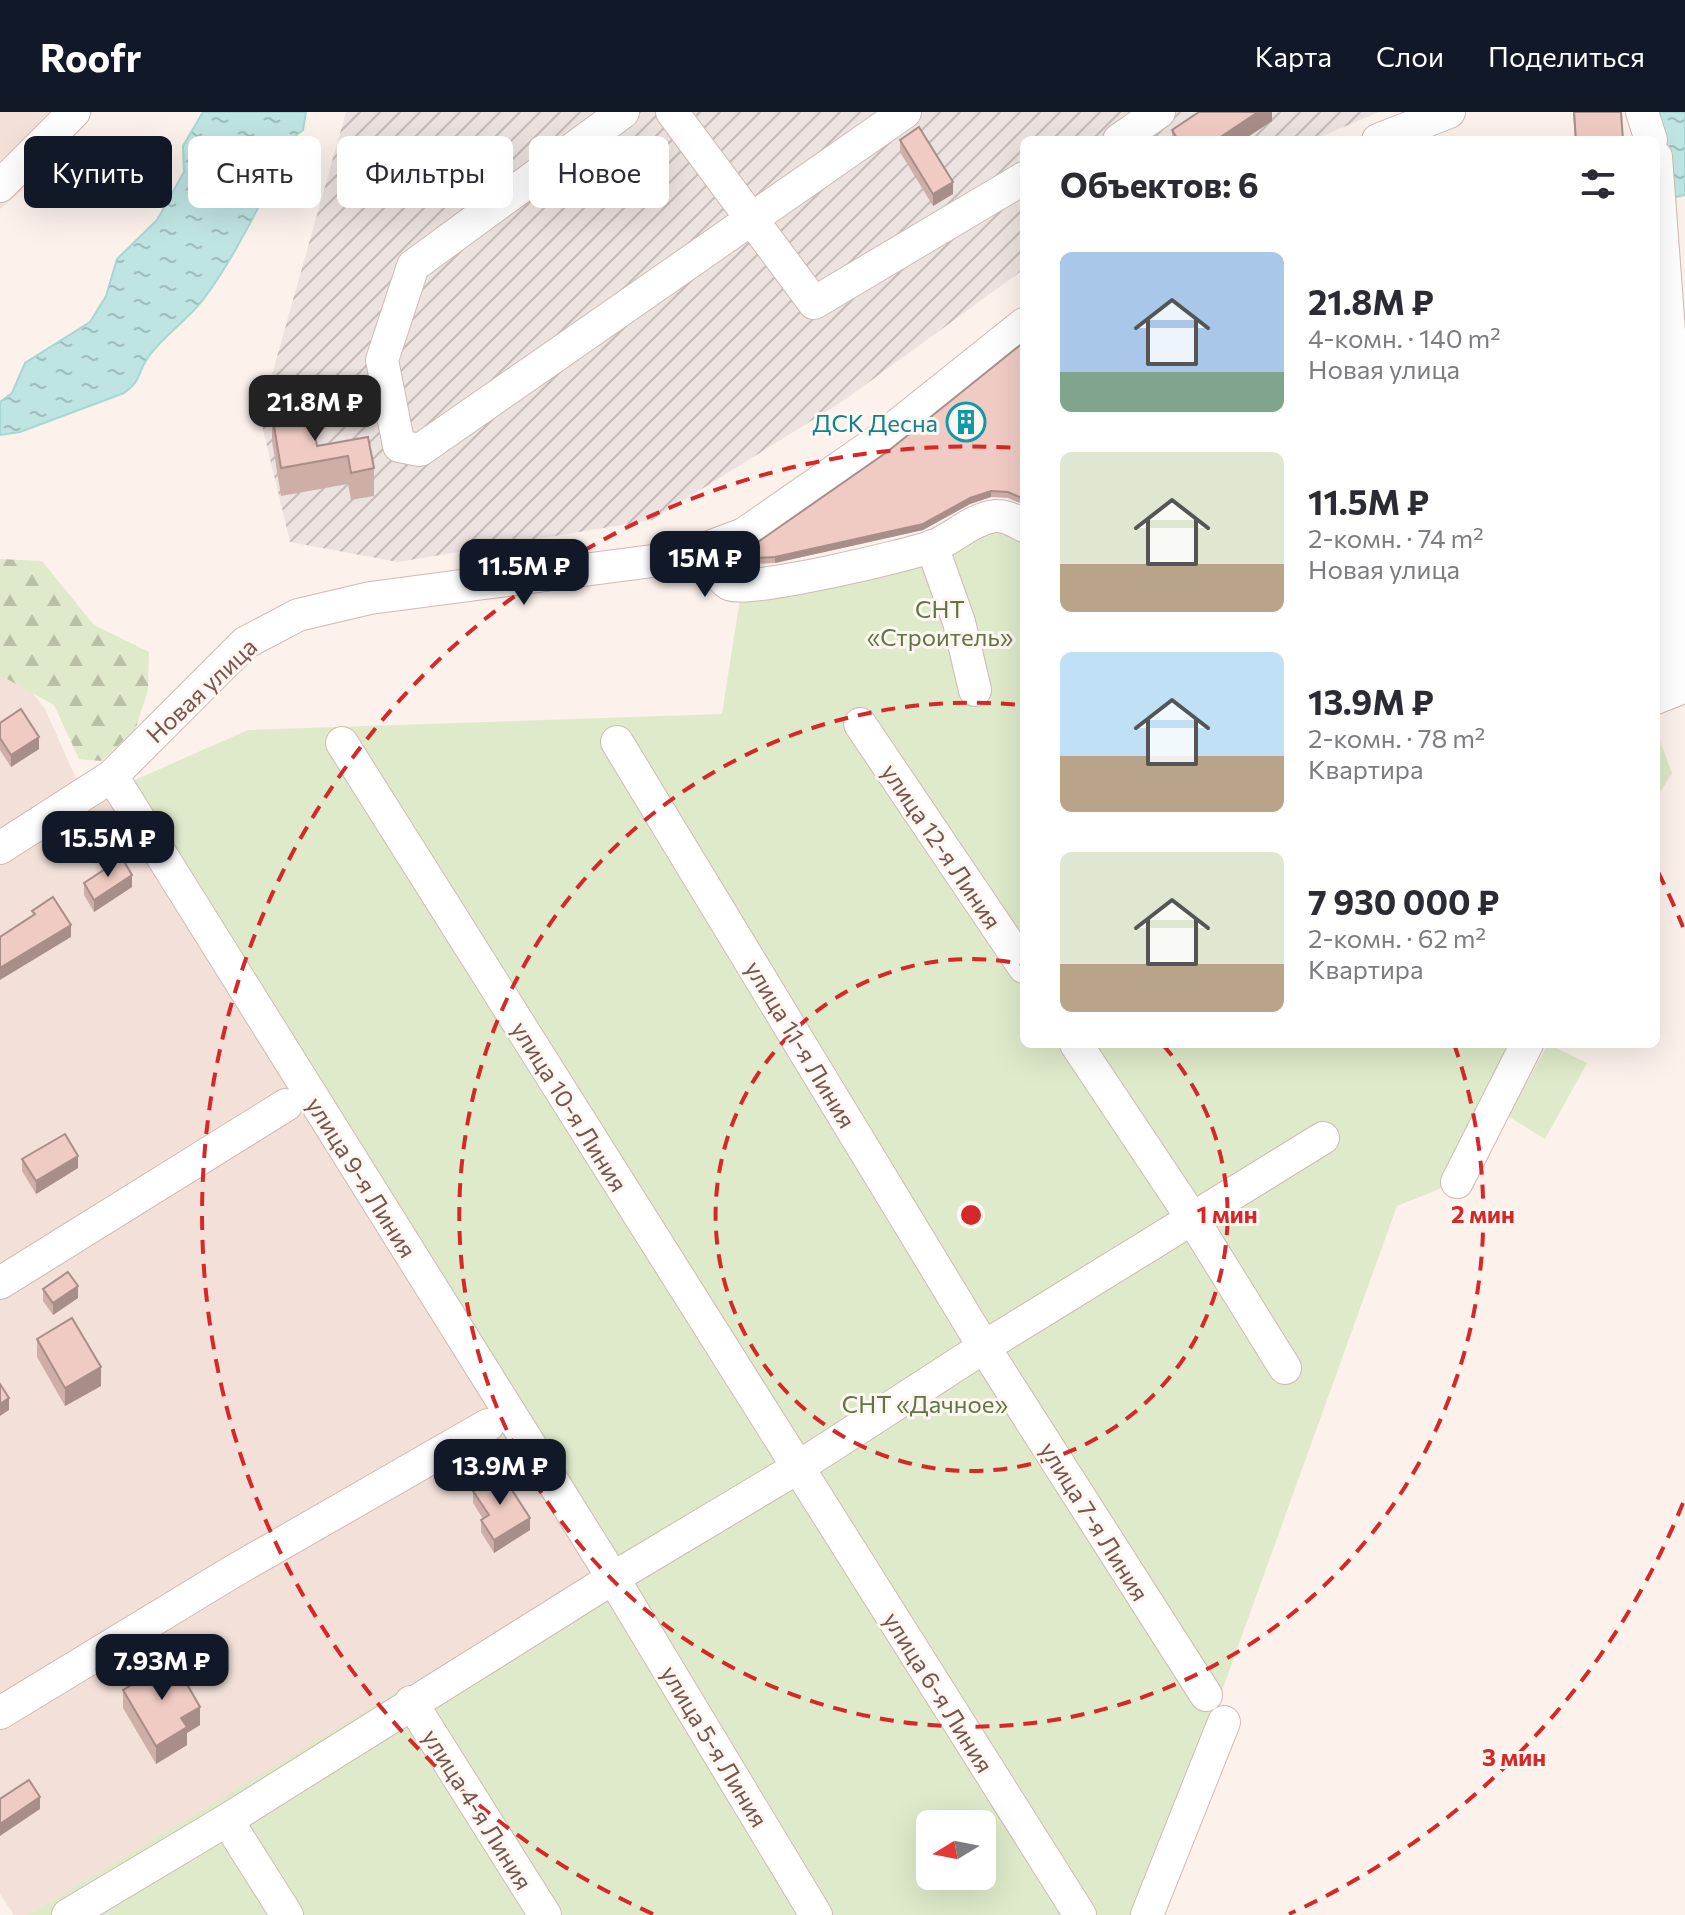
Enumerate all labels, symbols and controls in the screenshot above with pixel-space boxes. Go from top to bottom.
text: Roofr [40,33,141,80]
text: Карта [1255,39,1332,73]
text: Слои [1376,39,1444,73]
text: Поделиться [1488,39,1645,73]
chip: Купить [24,136,172,208]
chip: Снять [188,136,321,208]
chip: Фильтры [337,136,513,208]
chip: Новое [529,136,669,208]
icon: filters [1576,162,1620,206]
text: Объектов: 6 [1060,163,1259,205]
text: 21.8M ₽ [1308,280,1434,322]
icon: home [1124,284,1220,380]
text: 4-комн. · 140 m² [1308,322,1501,353]
text: Новая улица [1308,353,1460,384]
pin: 21.8M ₽ [241,375,389,443]
text: 21.8M ₽ [267,385,363,416]
building icon: ДСК Десна [945,401,987,443]
place label: ДСК Десна [813,408,938,437]
text: 11.5M ₽ [1308,480,1429,522]
icon: home [1124,484,1220,580]
text: 2-комн. · 74 m² [1308,522,1484,553]
pin: 15M ₽ [649,531,761,599]
pin: 11.5M ₽ [450,539,598,607]
text: 15M ₽ [668,541,742,572]
text: 11.5M ₽ [478,549,570,580]
text: Новая улица [1308,553,1460,584]
park label: СНТ «Строитель» [867,594,1013,651]
street label: Новая улица [140,632,262,748]
text: 13.9M ₽ [1308,680,1434,722]
icon: home [1124,684,1220,780]
text: 2-комн. · 78 m² [1308,722,1485,753]
text: Квартира [1308,753,1424,784]
street label: улица 12-я Линия [876,758,1008,934]
pin: 15.5M ₽ [34,811,182,879]
text: 15.5M ₽ [60,821,156,852]
text: 7 930 000 ₽ [1308,880,1500,922]
icon: home [1124,884,1220,980]
text: 2-комн. · 62 m² [1308,922,1486,953]
text: Квартира [1308,953,1424,984]
street label: улица 11-я Линия [740,955,862,1133]
street label: улица 10-я Линия [506,1015,634,1197]
street label: улица 9-я Линия [301,1091,423,1263]
text: 1 мин [1196,1199,1258,1228]
text: 2 мин [1451,1199,1515,1228]
centre of rings [957,1201,985,1229]
park label: СНТ «Дачное» [842,1389,1008,1418]
street label: улица 7-я Линия [1034,1436,1156,1606]
pin: 13.9M ₽ [426,1439,574,1507]
text: 13.9M ₽ [452,1449,548,1480]
street label: улица 6-я Линия [878,1606,1000,1778]
pin: 7.93M ₽ [88,1634,236,1702]
text: 7.93M ₽ [114,1644,210,1675]
street label: улица 5-я Линия [655,1660,775,1832]
street label: улица 4-я Линия [417,1723,539,1895]
text: 3 мин [1482,1742,1546,1771]
north arrow [916,1810,996,1890]
map controls [916,1810,996,1890]

